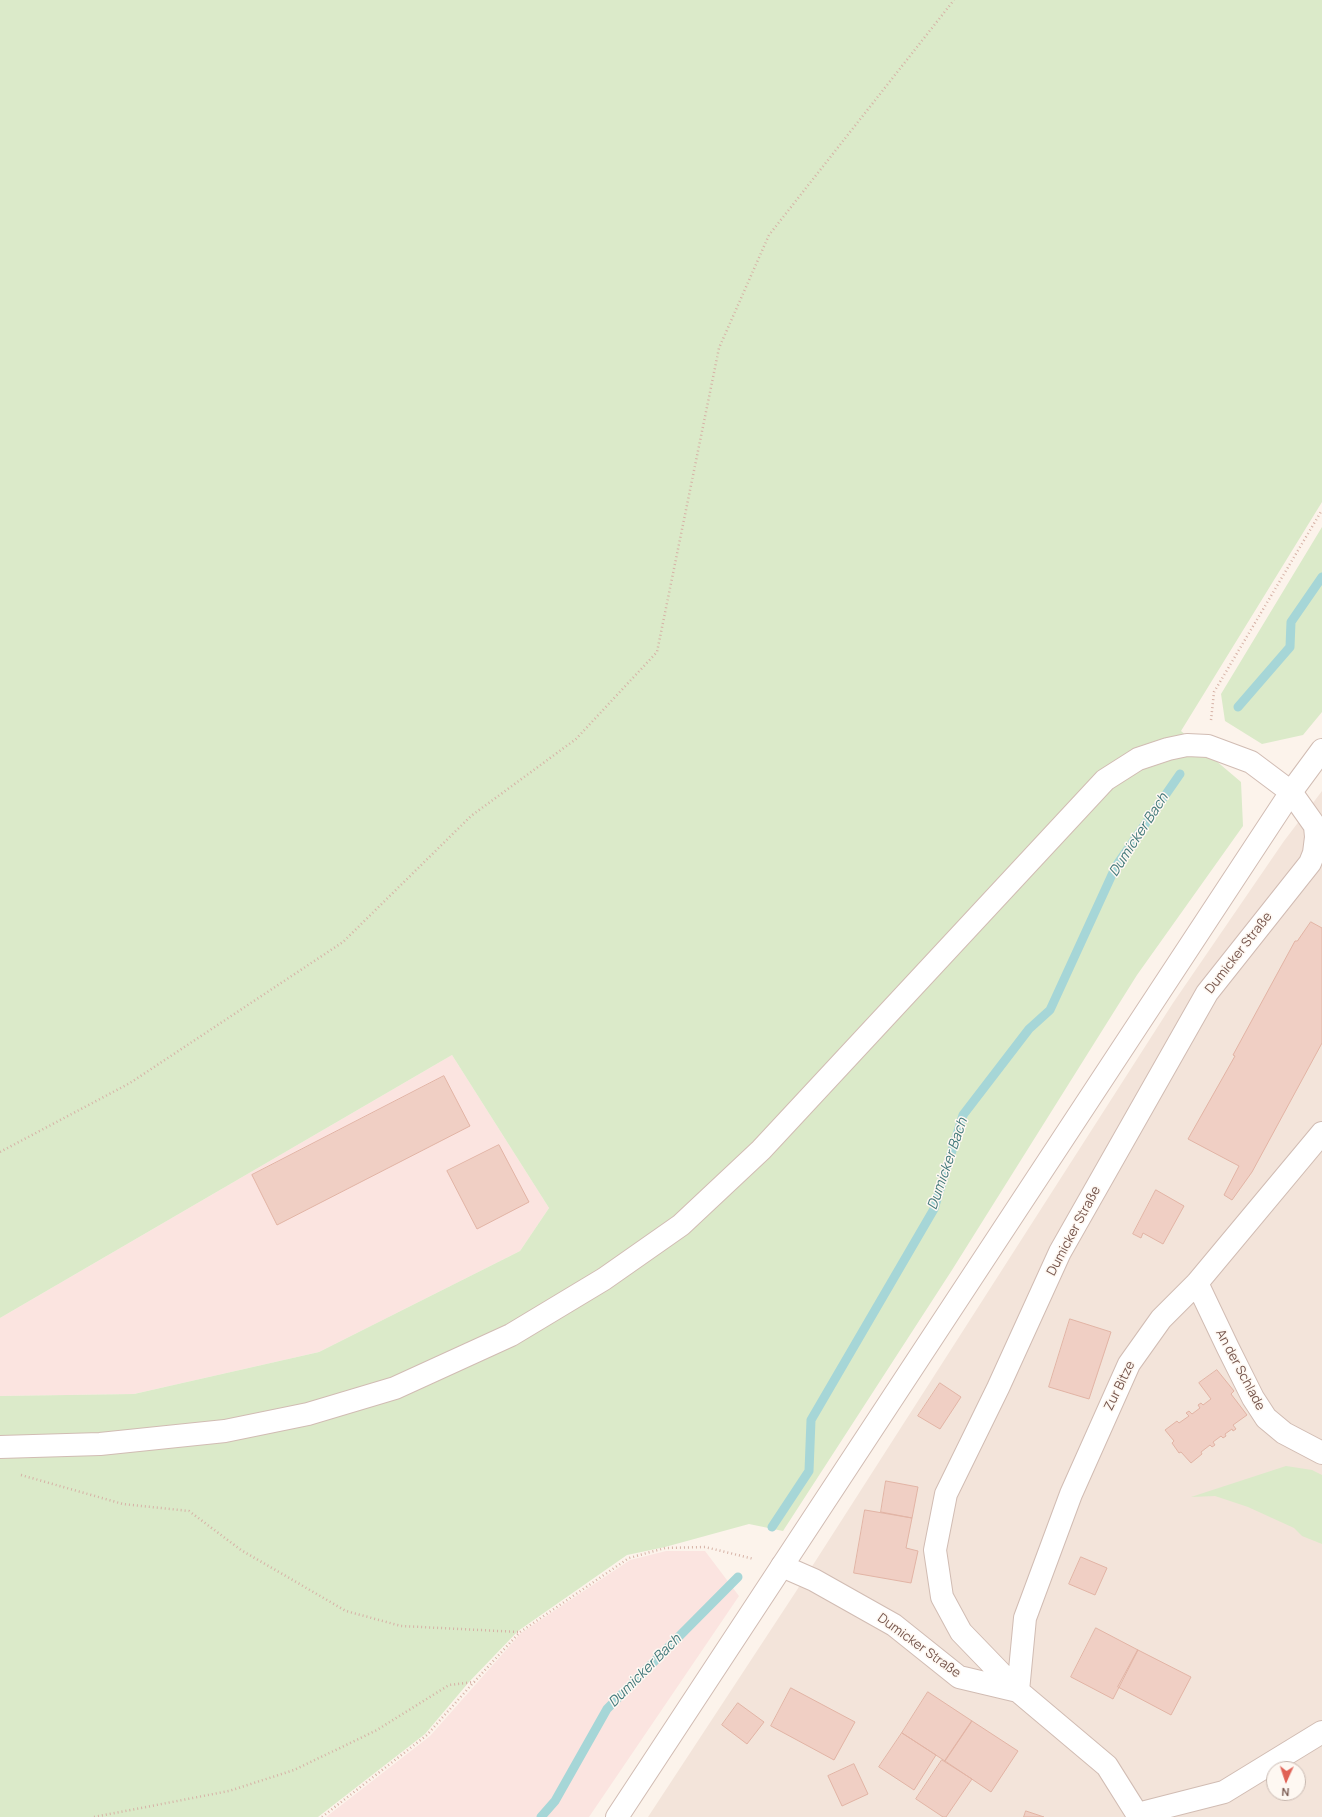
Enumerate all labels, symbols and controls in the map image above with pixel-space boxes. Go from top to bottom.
water label: Dumicker Bach [1106,790,1172,880]
street label: Dumicker Straße [1202,909,1276,997]
water label: Dumicker Bach [924,1116,972,1212]
street label: Dumicker Straße [1044,1184,1104,1278]
street label: An der Schlade [1212,1327,1268,1413]
street label: Zur Bitze [1101,1359,1139,1413]
street label: Dumicker Straße [874,1611,964,1681]
water label: Dumicker Bach [605,1631,685,1711]
north arrow [1266,1761,1306,1801]
text: N [1281,1785,1290,1800]

